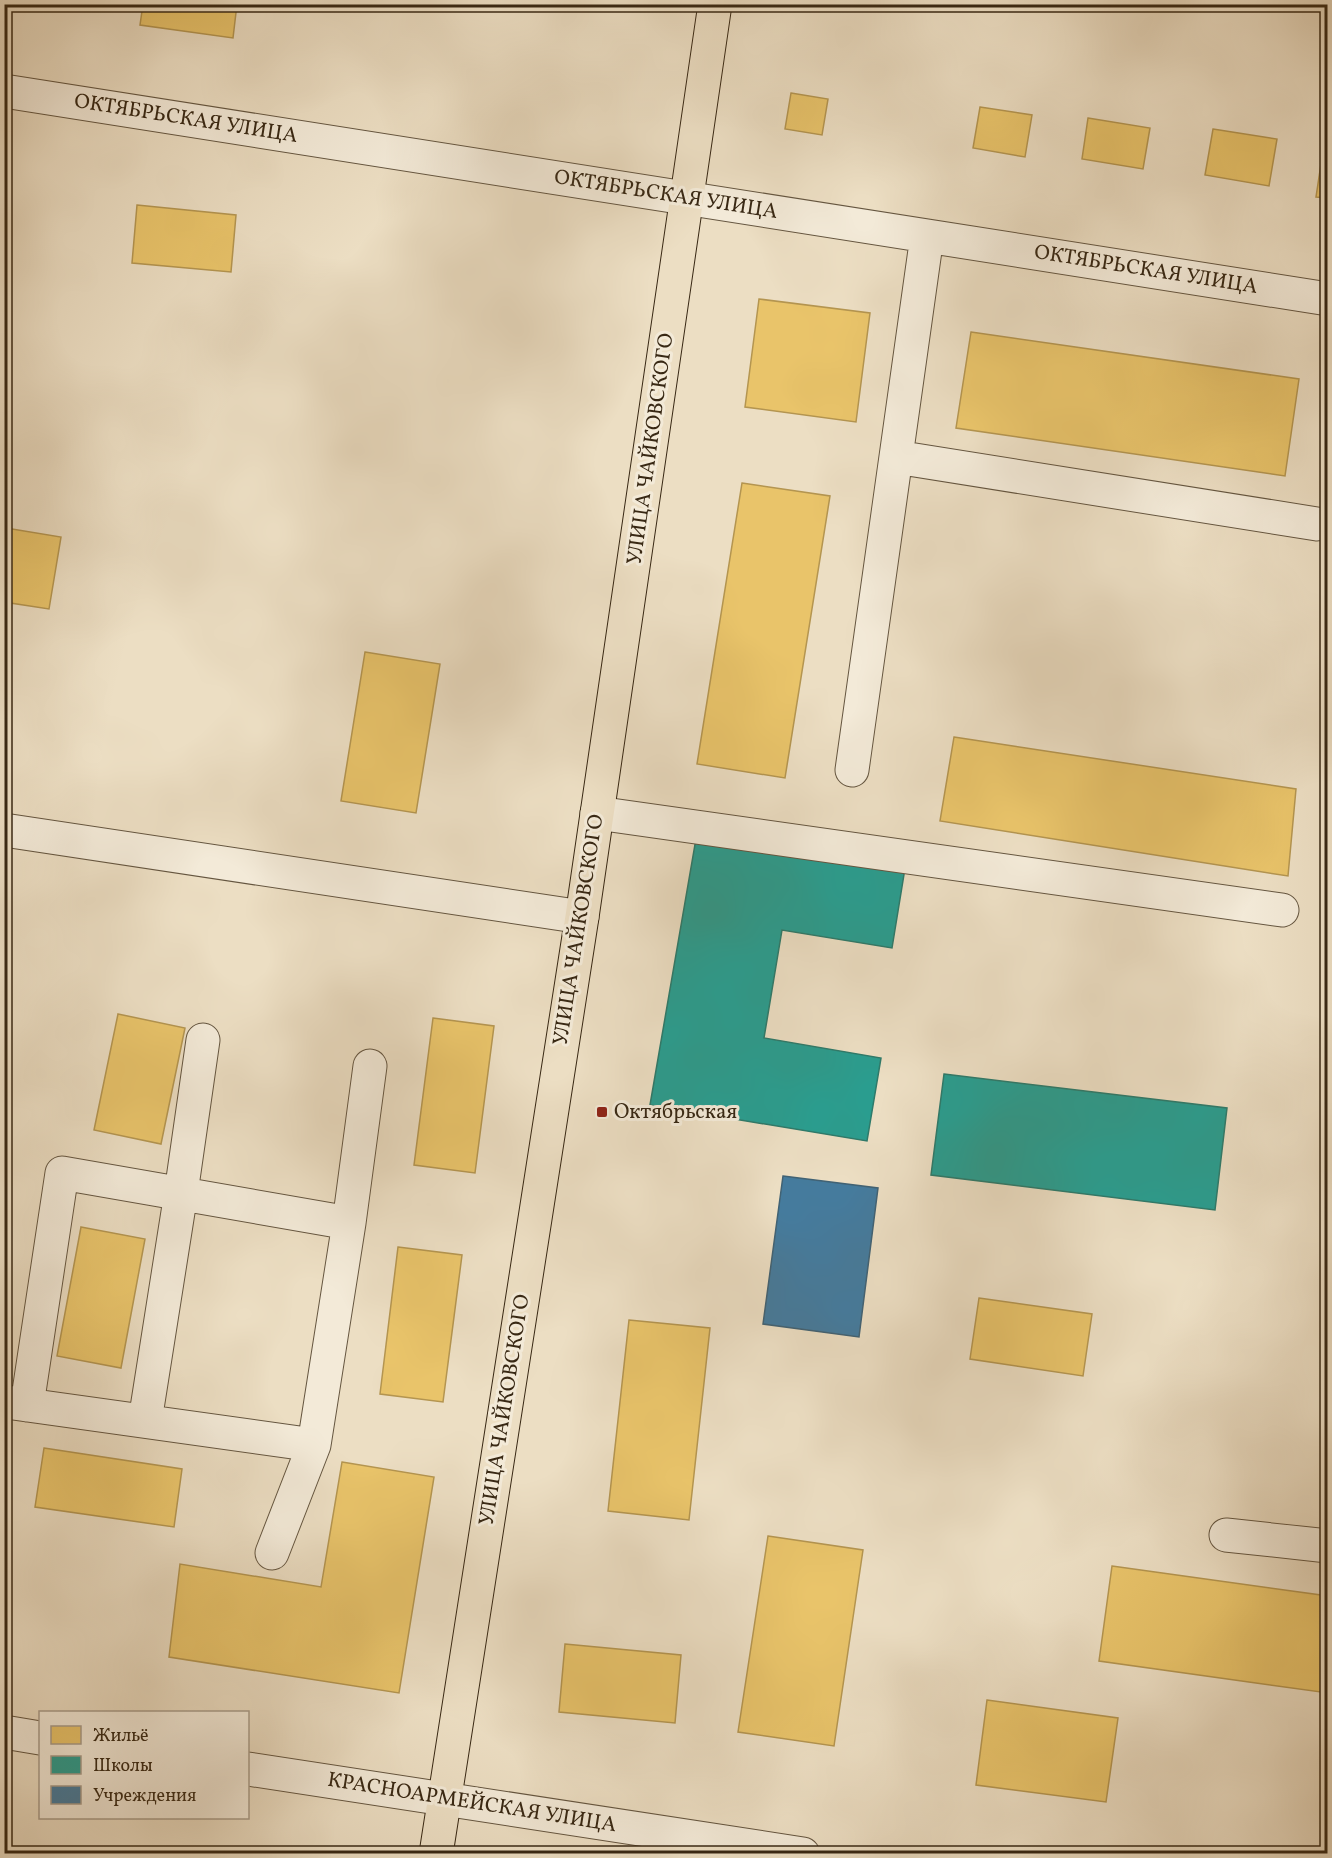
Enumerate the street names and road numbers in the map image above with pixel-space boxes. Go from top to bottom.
street label: ОКТЯБРЬСКАЯ УЛИЦА [72,87,300,151]
street label: ОКТЯБРЬСКАЯ УЛИЦА [552,163,780,227]
street label: ОКТЯБРЬСКАЯ УЛИЦА [1032,238,1260,302]
street label: УЛИЦА ЧАЙКОВСКОГО [620,331,682,567]
street label: УЛИЦА ЧАЙКОВСКОГО [546,812,612,1048]
street label: УЛИЦА ЧАЙКОВСКОГО [472,1292,538,1528]
street label: КРАСНОАРМЕЙСКАЯ УЛИЦА [325,1766,619,1840]

